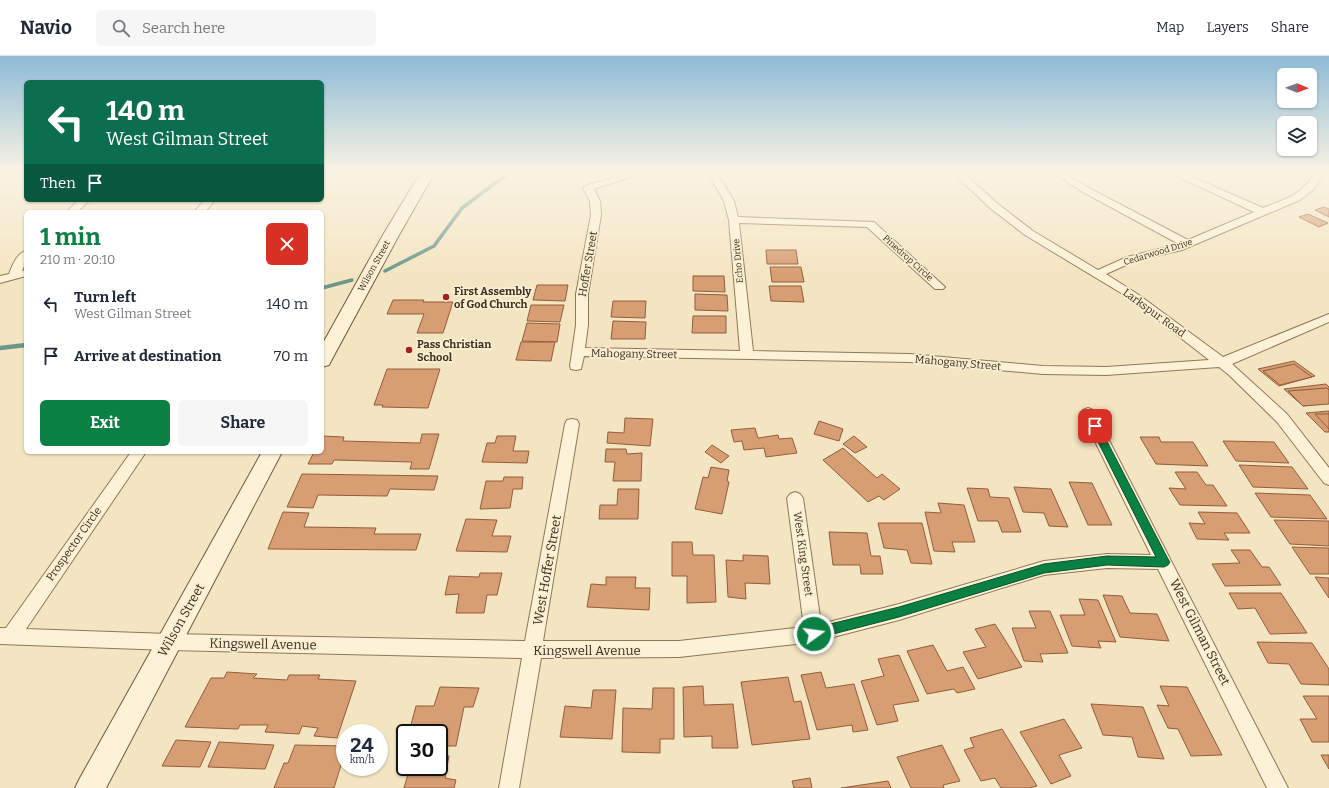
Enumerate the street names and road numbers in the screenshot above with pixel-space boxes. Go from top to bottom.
street label: Hoffer Street [576,230,600,298]
street label: Pinedrop Circle [881,233,935,283]
street label: Cedarwood Drive [1122,237,1194,267]
street label: Wilson Street [356,238,392,293]
street label: Echo Drive [731,238,745,284]
street label: Larkspur Road [1120,286,1188,340]
street label: Mahogany Street [591,347,677,361]
street label: Mahogany Street [914,353,1002,373]
street label: Prospector Circle [44,505,104,583]
street label: West King Street [791,511,815,597]
street label: West Hoffer Street [530,514,564,626]
street label: West Gilman Street [1167,576,1233,688]
street label: Wilson Street [155,580,207,659]
street label: Kingswell Avenue [209,636,317,652]
street label: Kingswell Avenue [533,643,641,658]

